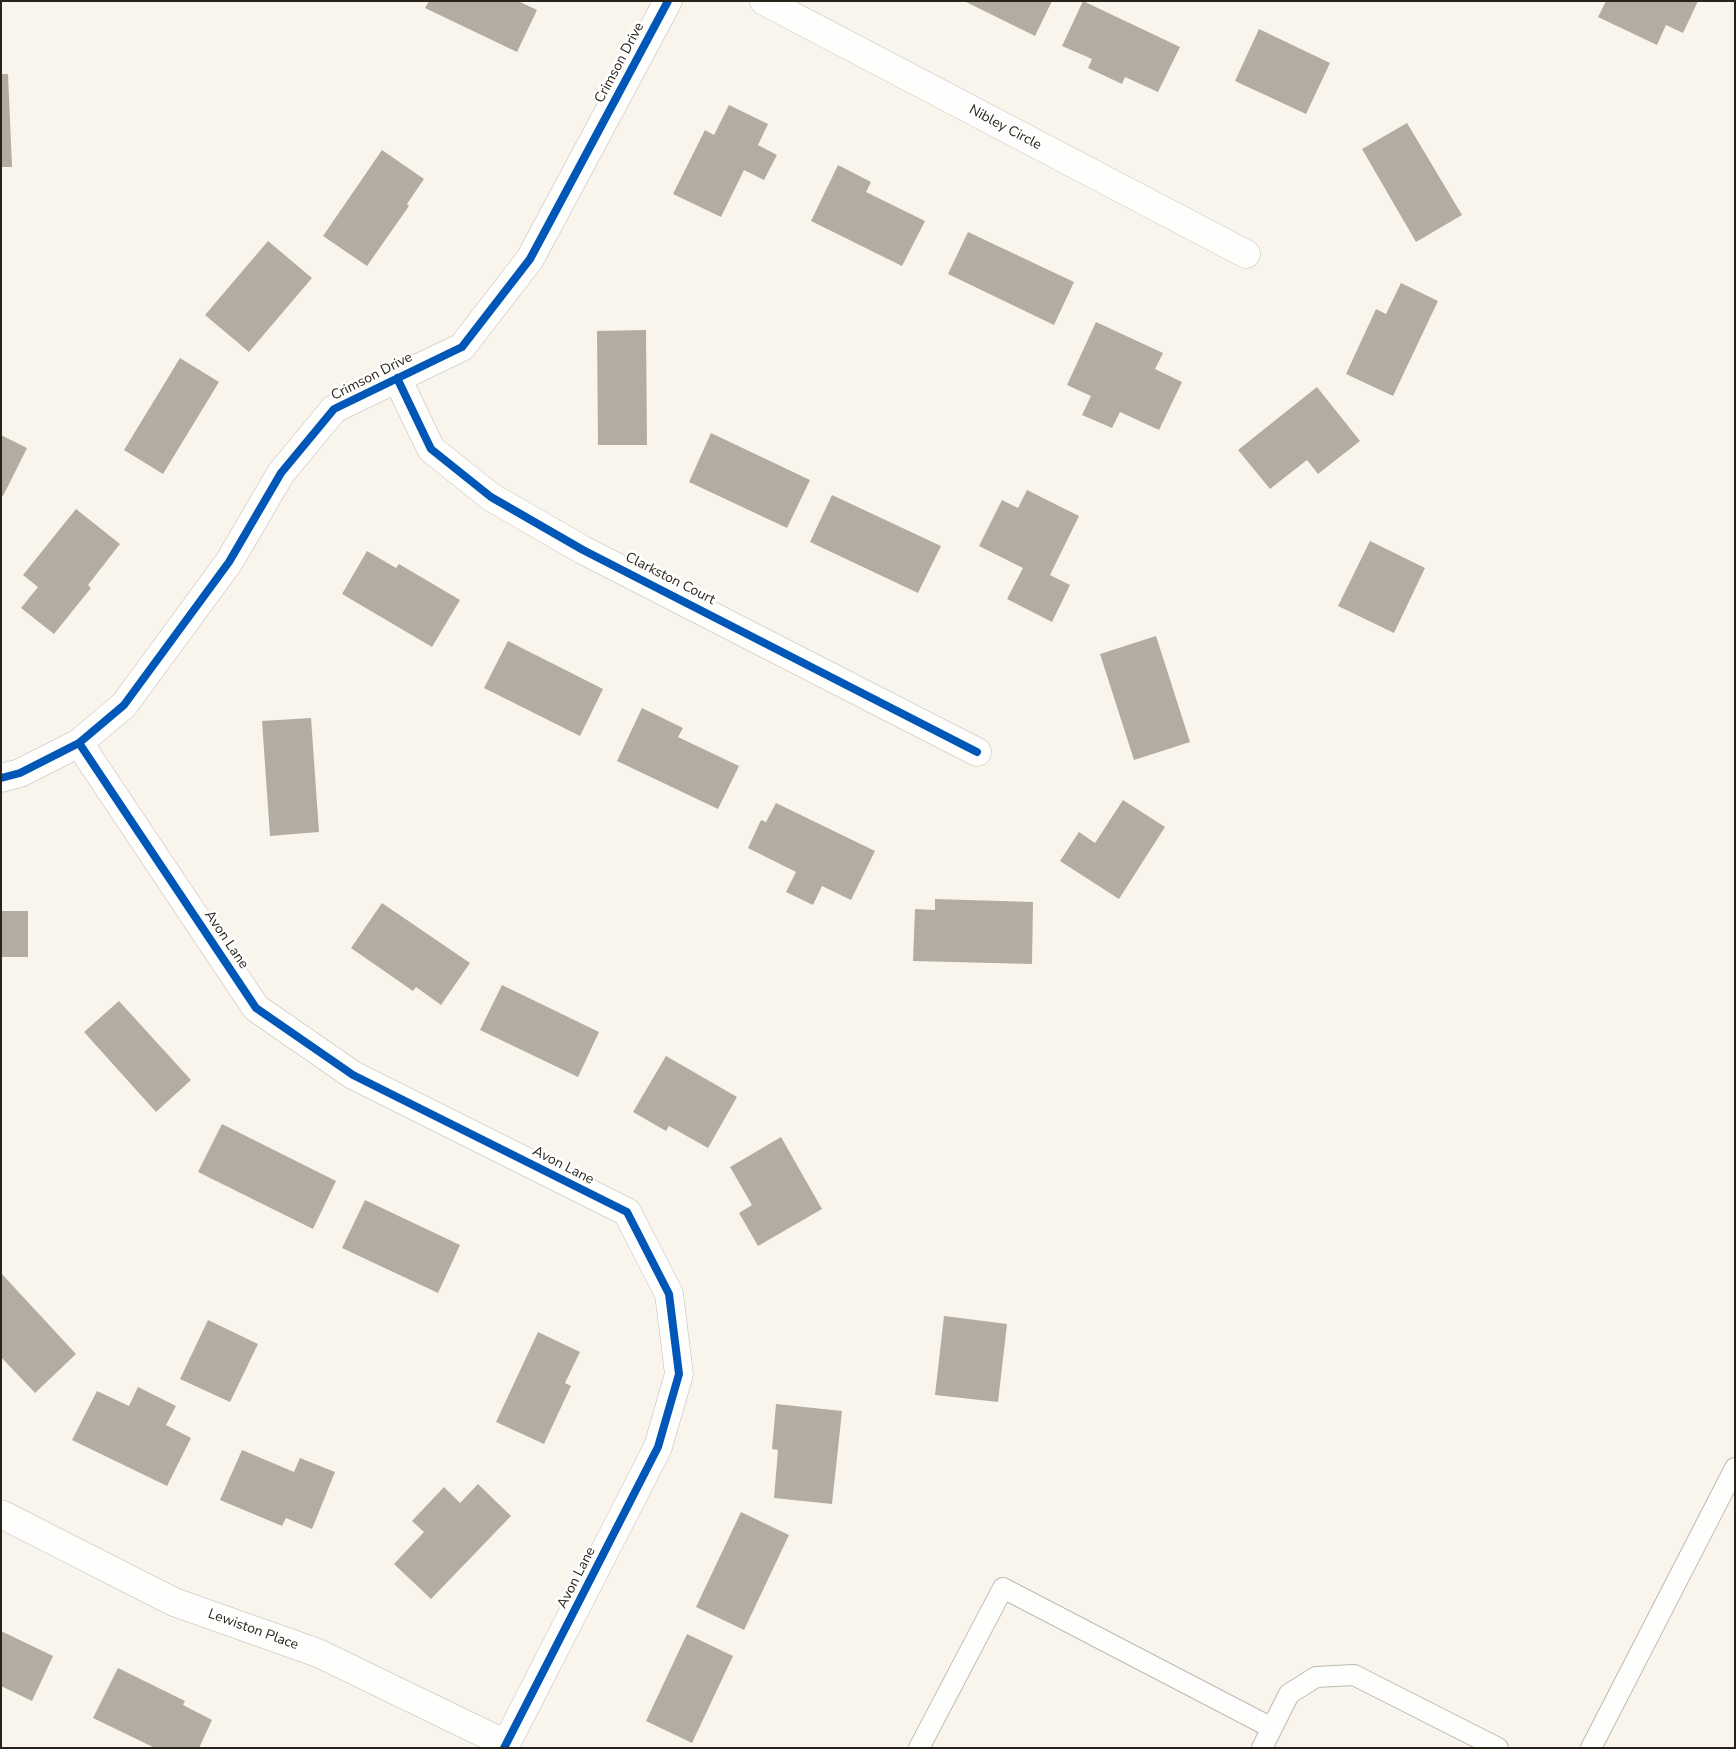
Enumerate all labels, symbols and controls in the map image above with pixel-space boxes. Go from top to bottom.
street label: Crimson Drive [592,20,648,106]
street label: Nibley Circle [966,102,1044,154]
street label: Crimson Drive [329,349,415,405]
street label: Clarkston Court [622,549,718,609]
street label: Avon Lane [200,908,252,972]
street label: Avon Lane [529,1143,597,1189]
street label: Avon Lane [554,1544,600,1612]
street label: Lewiston Place [206,1606,300,1654]

